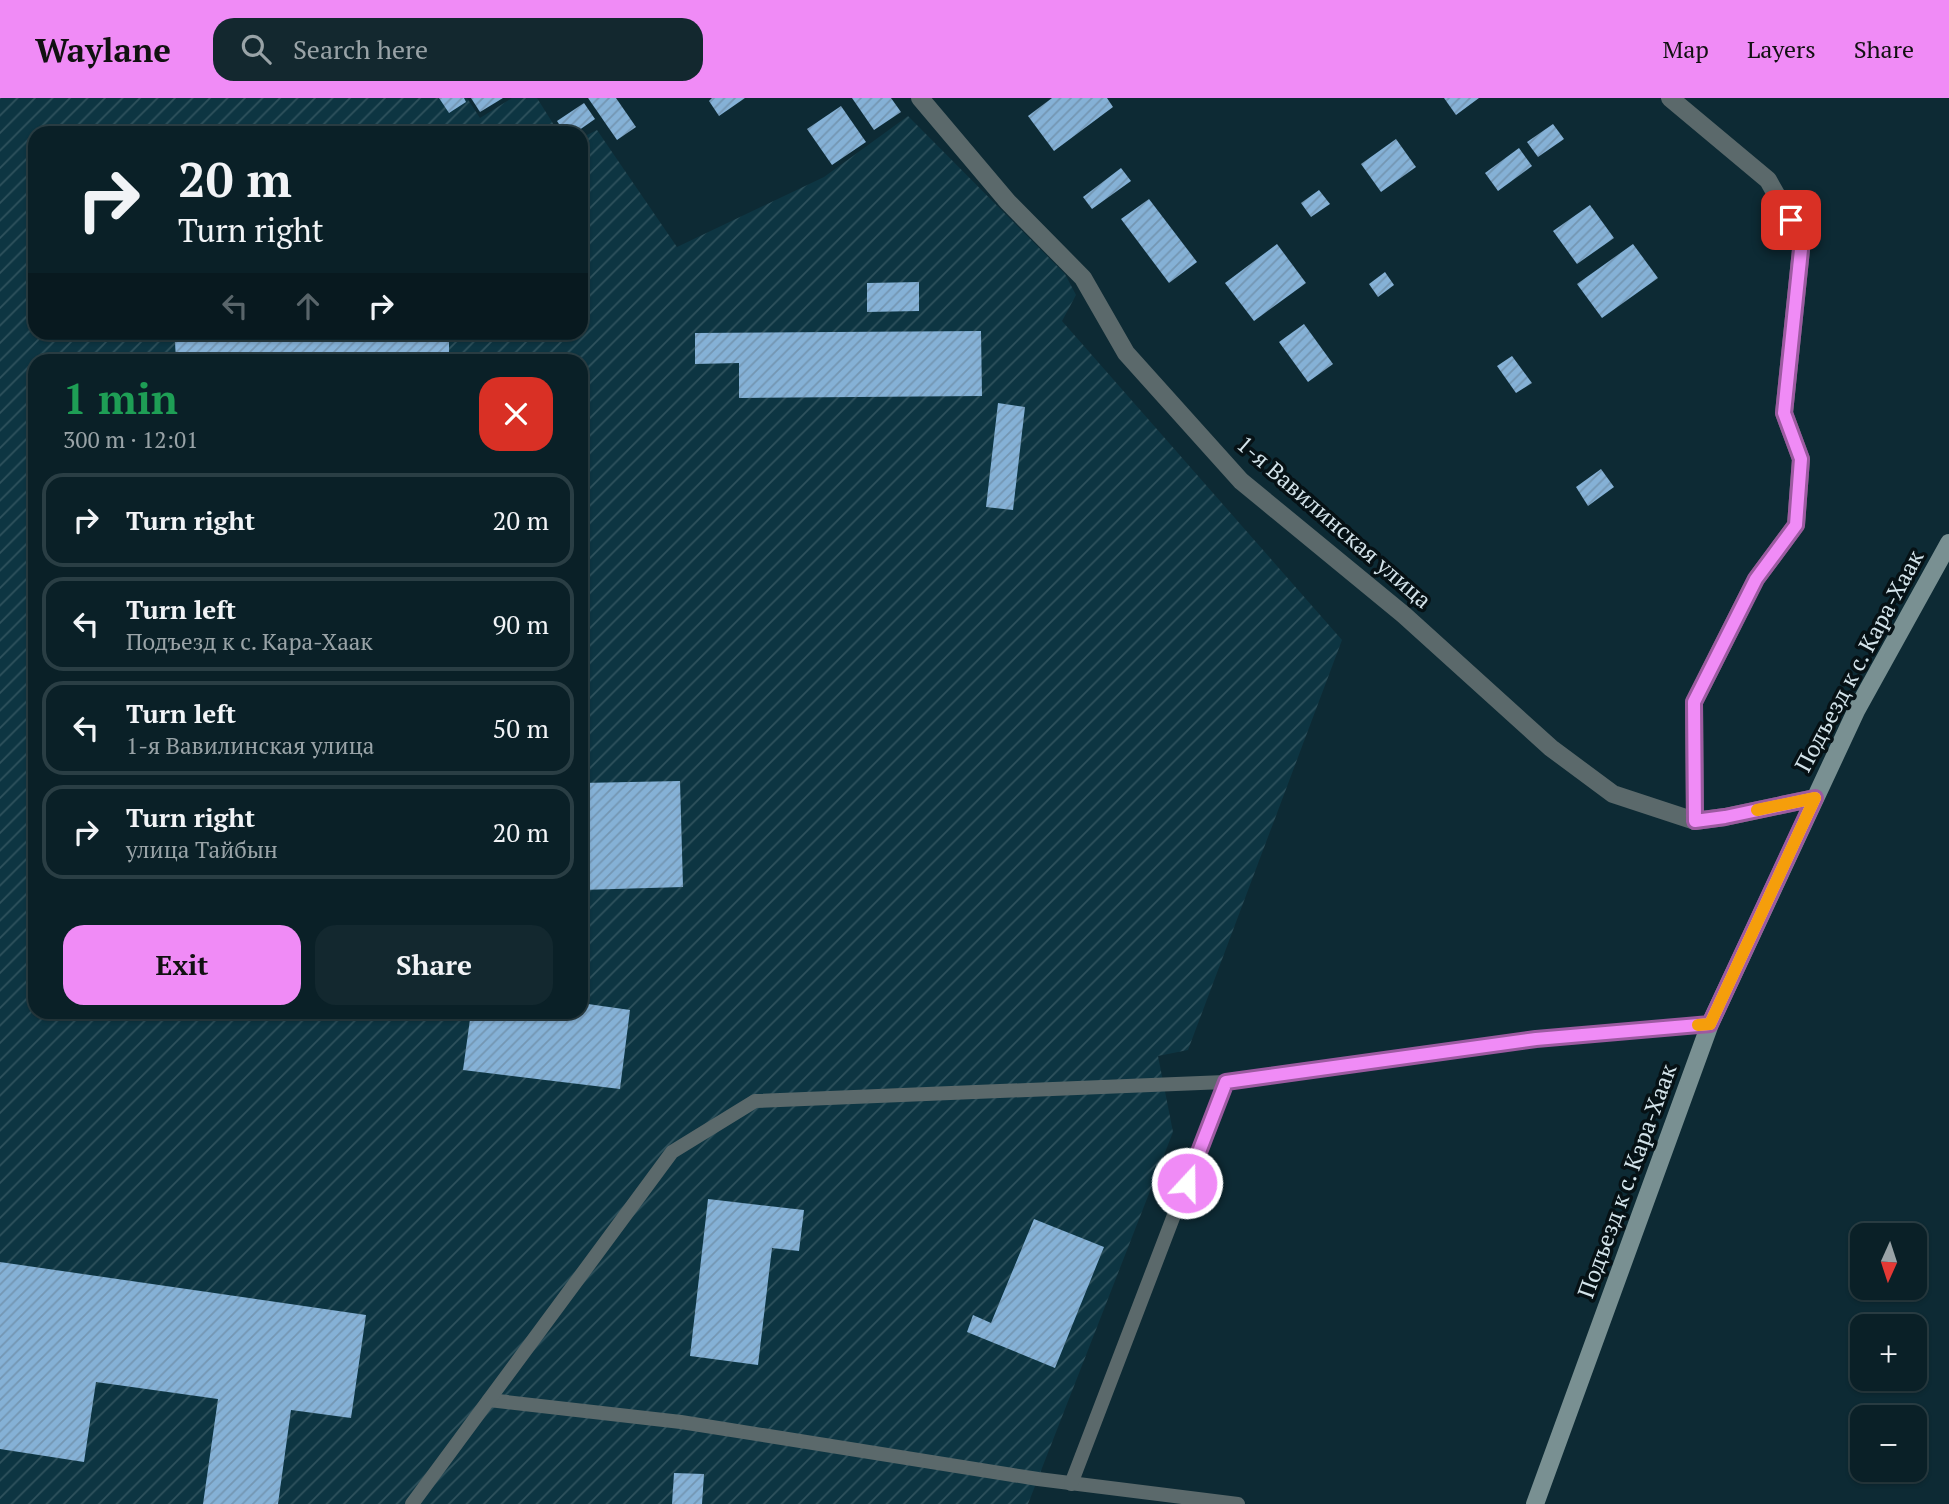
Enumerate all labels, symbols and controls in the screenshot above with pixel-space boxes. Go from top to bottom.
search box [213,18,703,81]
text: Waylane [35,28,171,71]
icon: search [237,30,275,68]
text: Search here [293,32,428,66]
text: Map [1662,33,1709,65]
text: Layers [1747,33,1816,65]
text: Share [1854,33,1914,65]
text: 20 m [178,146,292,211]
icon: right [63,154,154,245]
pin [1761,190,1821,250]
icon: arrive [1772,201,1810,239]
text: Turn right [178,209,324,251]
icon: left [216,287,254,325]
icon: ahead [289,287,327,325]
icon: right [362,287,400,325]
text: 1 min [63,370,178,426]
button: close [479,377,553,451]
text: 300 m · 12:01 [63,424,198,455]
street label: 1-я Вавилинская улица [1230,428,1439,615]
icon: right [67,501,105,539]
text: Turn right [126,503,255,537]
text: 20 m [493,503,549,537]
street label: Подъезд к с. Кара-Хаак [1787,544,1930,777]
text: Turn left [126,592,236,626]
icon: left [67,605,105,643]
text: 90 m [493,607,549,641]
text: Подъезд к с. Кара-Хаак [126,626,373,657]
text: Turn left [126,696,236,730]
icon: left [67,709,105,747]
text: 50 m [493,711,549,745]
text: 1-я Вавилинская улица [126,730,374,761]
text: Turn right [126,800,255,834]
icon: right [67,813,105,851]
text: 20 m [493,815,549,849]
text: улица Тайбын [126,834,278,865]
button: Exit [63,925,301,1005]
button: Share [315,925,553,1005]
street label: Подъезд к с. Кара-Хаак [1570,1059,1683,1302]
position arrow [1150,1146,1224,1220]
north arrow [1850,1223,1927,1300]
map controls [1850,1223,1927,1482]
button: + [1850,1314,1927,1391]
button: − [1850,1405,1927,1482]

